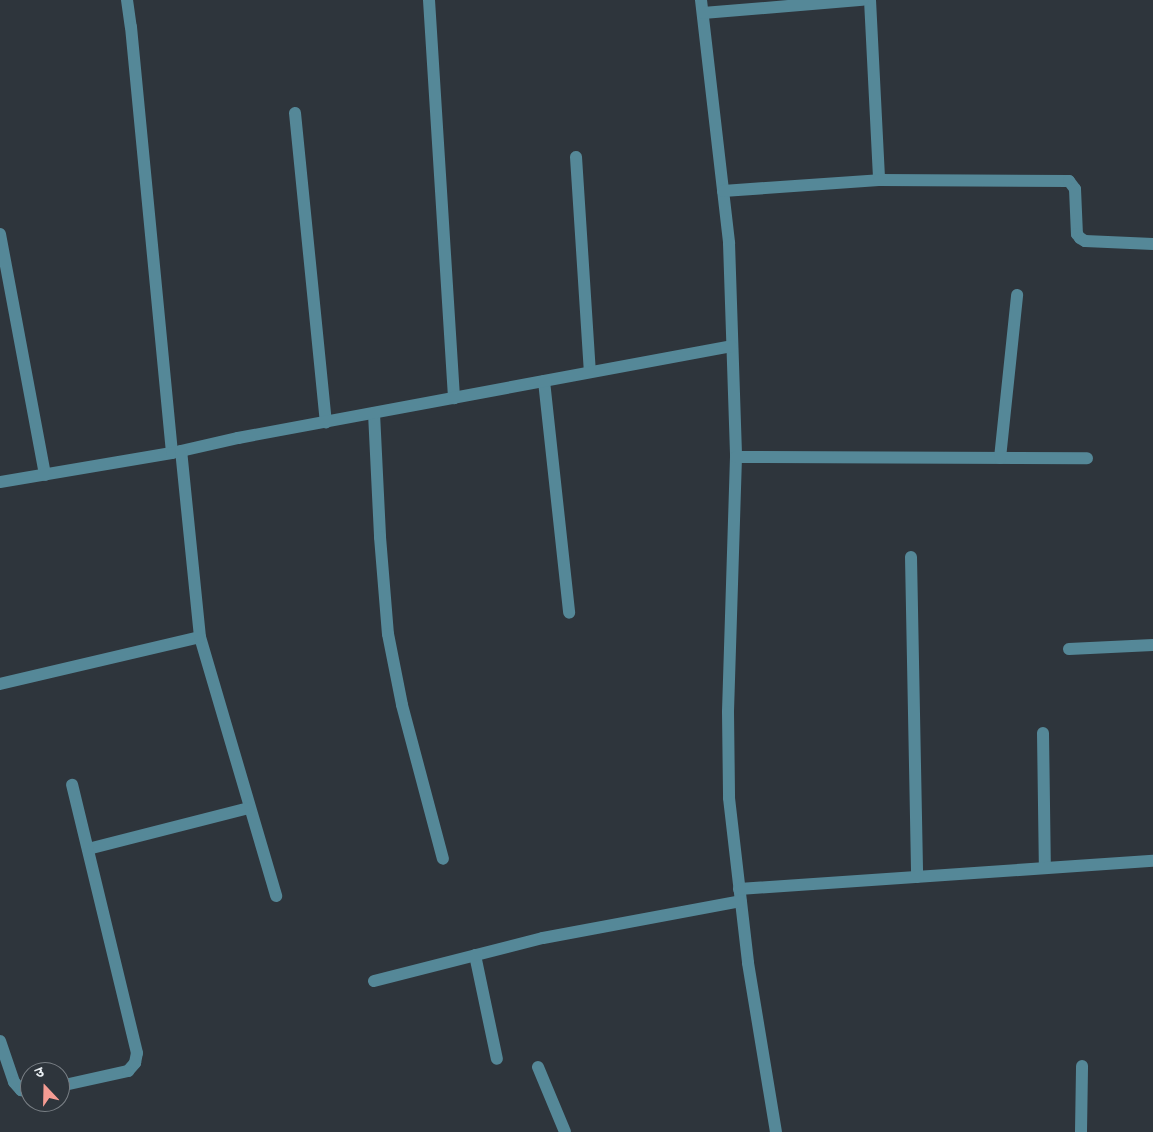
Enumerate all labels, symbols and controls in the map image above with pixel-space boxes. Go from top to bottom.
north arrow [20,1062,70,1112]
text: उ [33,1064,47,1083]

